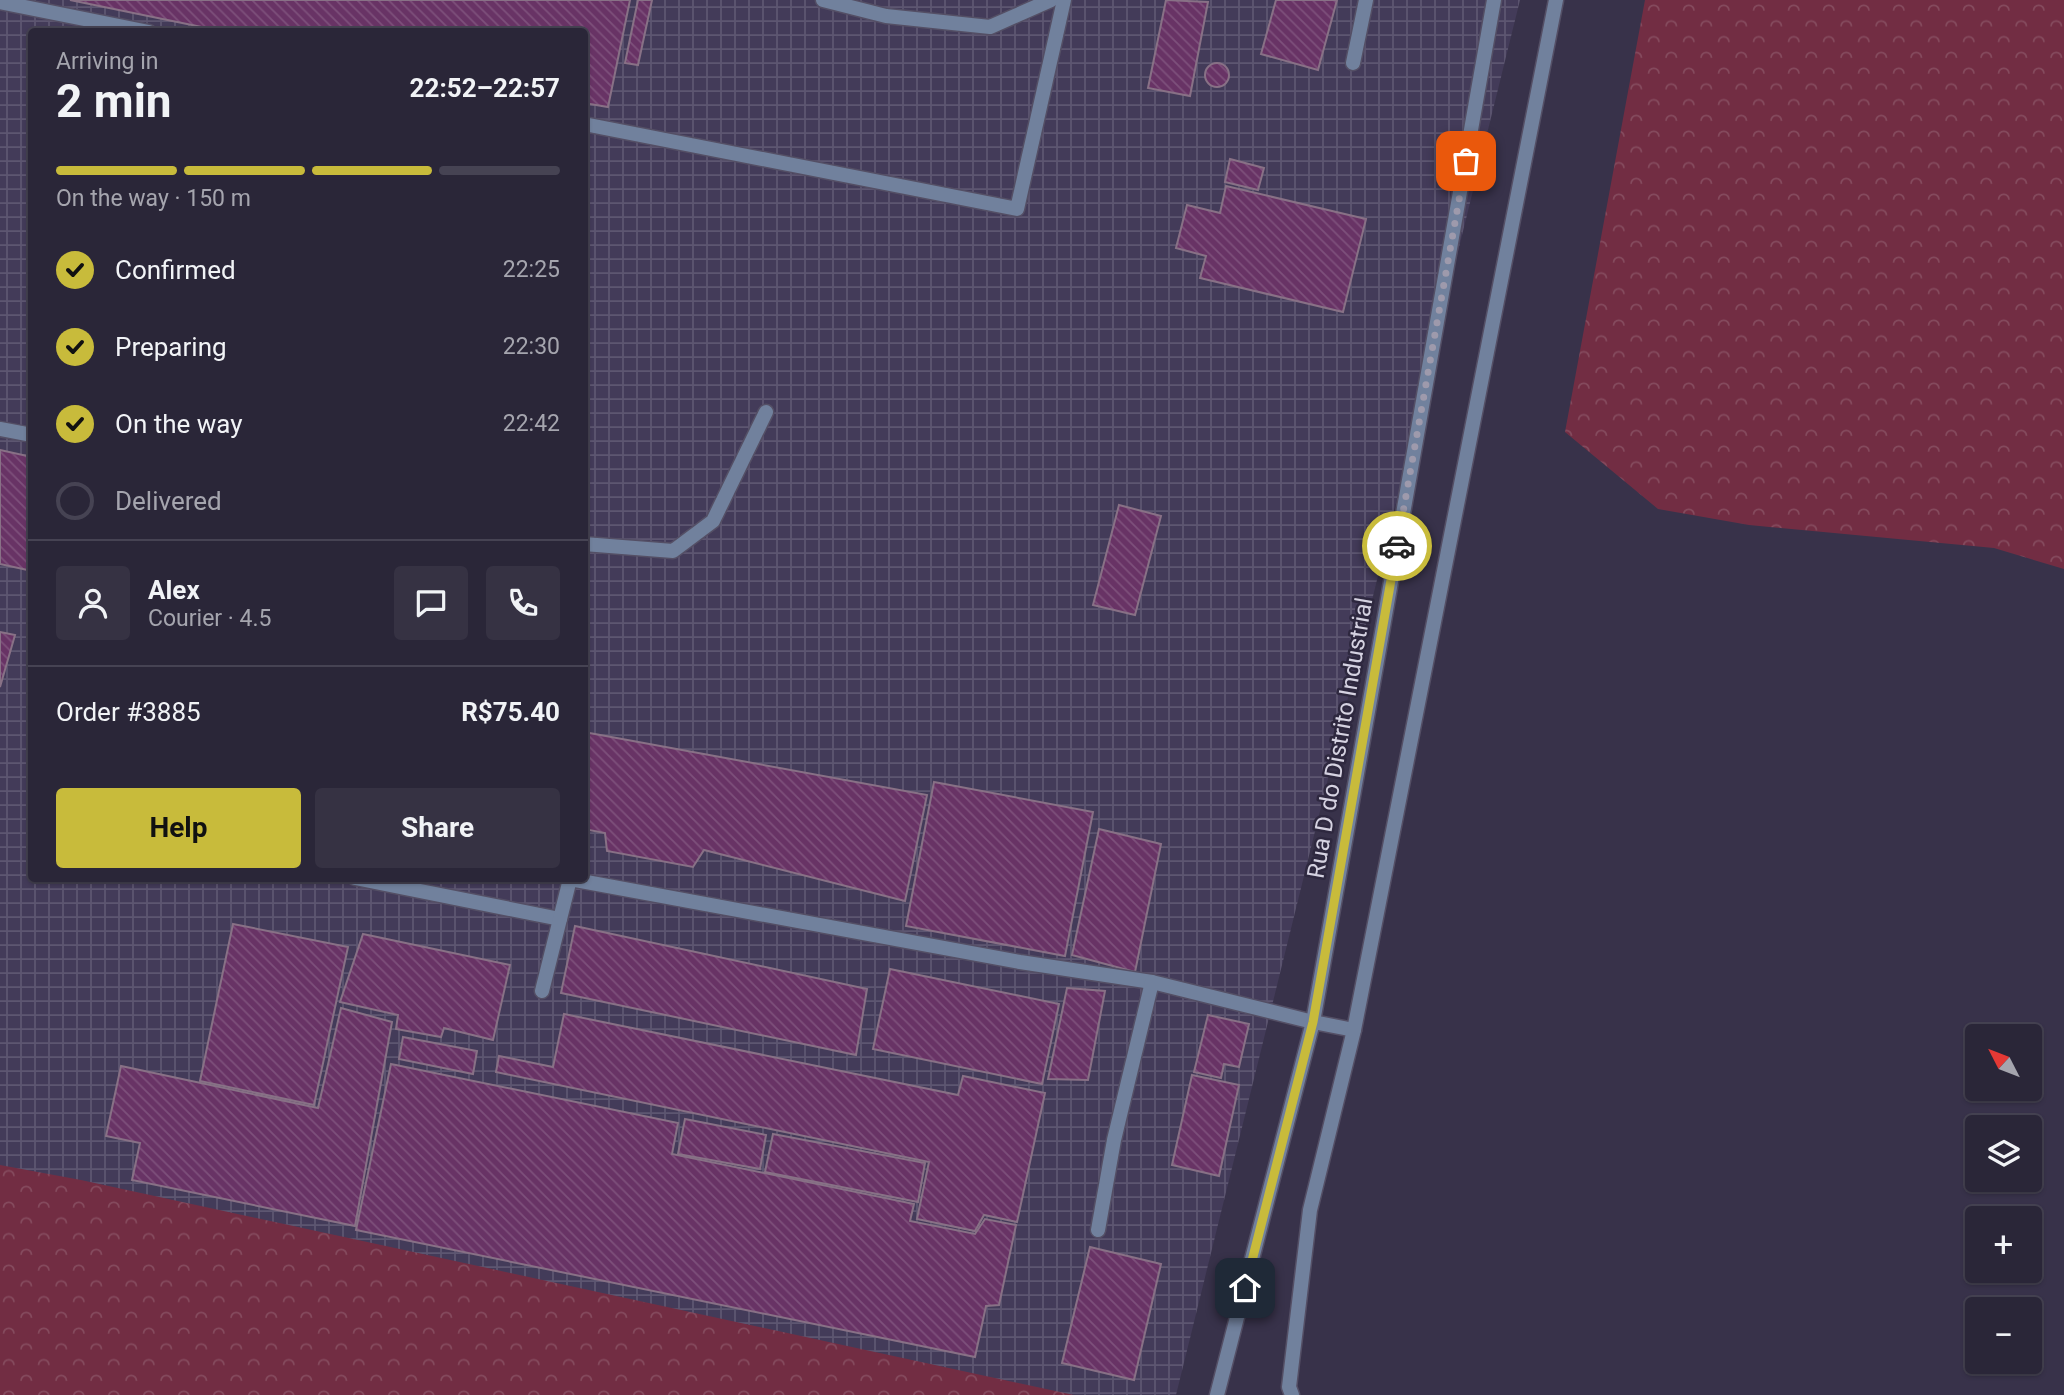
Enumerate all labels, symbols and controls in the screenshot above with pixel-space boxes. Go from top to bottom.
text: Arriving in [56,48,159,75]
text: 22:52–22:57 [410,73,560,103]
text: 2 min [56,74,172,128]
pin [1436,131,1496,191]
icon: bag [1447,142,1485,180]
text: On the way · 150 m [56,185,251,212]
icon: check [56,251,94,289]
text: Confirmed [115,255,236,285]
text: 22:25 [503,256,560,283]
icon: check [56,328,94,366]
text: Preparing [115,332,227,362]
text: 22:30 [503,333,560,360]
icon: check [56,405,94,443]
text: On the way [115,409,243,439]
text: 22:42 [503,410,560,437]
text: Delivered [115,486,222,516]
courier [1362,511,1432,581]
icon: car [1378,527,1416,565]
button: person [56,566,130,640]
button: chat [394,566,468,640]
button: phone [486,566,560,640]
text: Alex [148,575,200,605]
street label: Rua D do Distrito Industrial [1302,595,1378,881]
text: Courier · 4.5 [148,605,271,632]
text: Order #3885 [56,697,201,727]
text: R$75.40 [461,697,560,727]
button: Help [56,788,301,868]
button: Share [315,788,560,868]
north arrow [1965,1024,2042,1101]
map controls [1965,1024,2042,1374]
button: layers [1965,1115,2042,1192]
button: + [1965,1206,2042,1283]
pin [1215,1258,1275,1318]
icon: home [1226,1269,1264,1307]
button: − [1965,1297,2042,1374]

